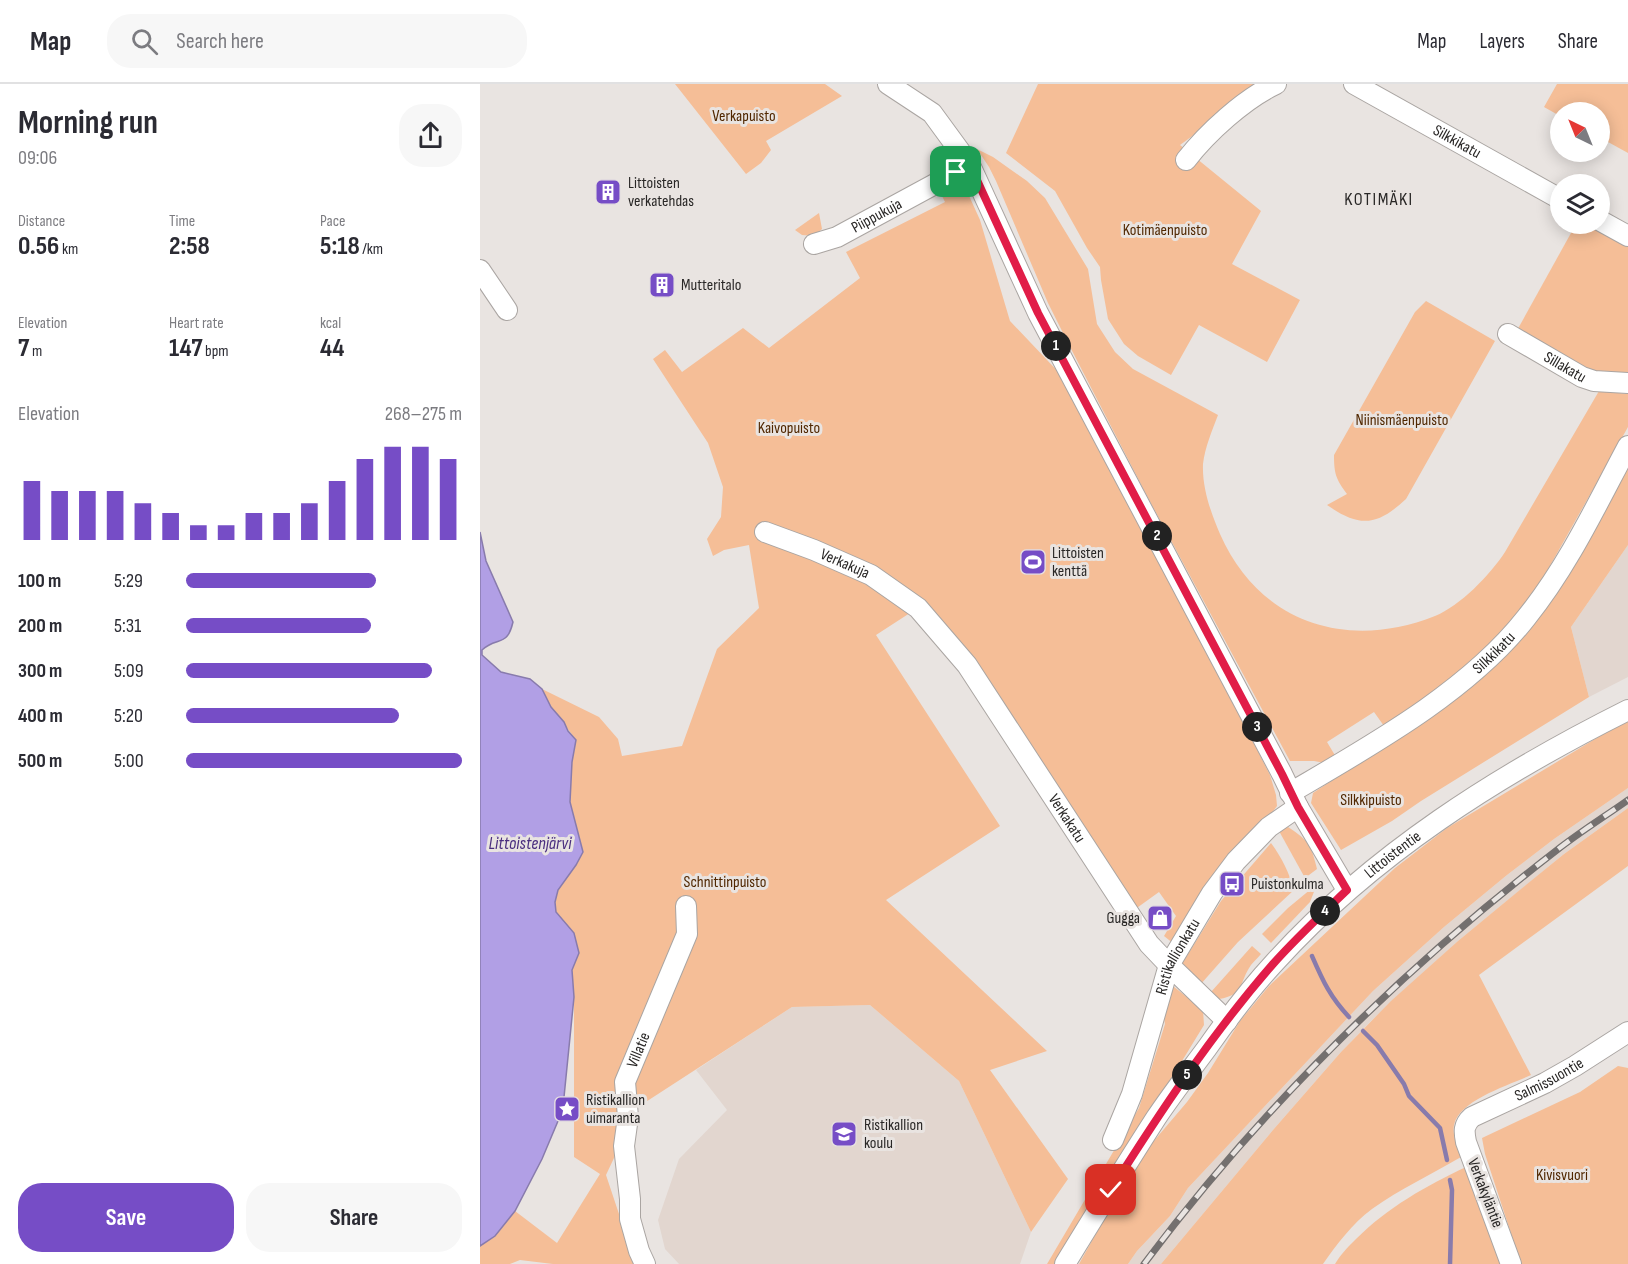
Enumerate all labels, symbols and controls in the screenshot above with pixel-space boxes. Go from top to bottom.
search box [107,14,527,68]
text: Map [30,25,71,58]
icon: search [128,25,161,58]
text: Search here [176,28,264,55]
text: Map [1417,29,1446,54]
text: Layers [1479,29,1525,54]
text: Share [1558,29,1598,54]
north arrow [1550,102,1610,162]
map controls [1550,102,1610,234]
text: Morning run [18,103,158,143]
button: share [399,104,462,167]
park label: Verkapuisto [712,107,776,126]
street label: Silkkikatu [1430,121,1484,162]
text: 09:06 [18,146,57,170]
pin [930,146,981,197]
icon: arrive [939,155,972,188]
place label: Littoisten verkatehdas [628,174,694,211]
button: layers [1550,174,1610,234]
building icon: Littoisten verkatehdas [593,177,623,207]
district label: KOTIMÄKI [1344,189,1414,210]
street label: Piippukuja [848,194,905,237]
text: Distance [18,212,65,231]
text: Time [169,212,195,231]
text: Pace [320,212,345,231]
park label: Kotimäenpuisto [1123,221,1207,240]
text: 0.56 [18,231,59,262]
text: 2:58 [169,231,210,262]
text: 5:18 [320,231,360,262]
text: km [59,240,78,259]
text: /km [360,240,383,259]
building icon: Mutteritalo [647,270,677,300]
place label: Mutteritalo [681,276,741,295]
text: Elevation [18,314,67,333]
text: Heart rate [169,314,224,333]
text: kcal [320,314,341,333]
pin: 1 [1041,331,1071,361]
text: 7 [18,333,29,364]
text: 147 [169,333,203,364]
text: 44 [320,333,344,364]
text: 1 [1053,336,1059,355]
text: m [29,342,42,361]
text: bpm [203,342,229,361]
street label: Sillakatu [1540,347,1590,387]
text: Elevation [18,402,80,426]
text: 268–275 m [385,402,462,426]
park label: Niinismäenpuisto [1356,411,1448,430]
park label: Kaivopuisto [758,419,820,438]
pin: 2 [1142,521,1172,551]
text: 2 [1153,526,1161,545]
street label: Verkakuja [817,544,873,583]
place label: Littoisten kenttä [1052,544,1104,581]
sports icon: Littoisten kenttä [1018,547,1048,577]
text: 100 m [18,569,61,593]
text: 5:29 [114,569,143,593]
text: 200 m [18,614,62,638]
text: 5:31 [114,614,141,638]
street label: Silkkikatu [1469,628,1519,678]
text: 300 m [18,659,62,683]
text: 5:09 [114,659,144,683]
text: 400 m [18,704,63,728]
text: 5:20 [114,704,143,728]
pin: 3 [1242,712,1272,742]
text: 3 [1253,717,1261,736]
text: 500 m [18,749,62,773]
text: 5:00 [114,749,144,773]
street label: Verkakatu [1044,790,1090,846]
park label: Silkkipuisto [1340,791,1402,810]
street label: Littoistentie [1361,827,1425,882]
water label: Littoistenjärvi [489,833,572,854]
bus stop icon: Puistonkulma [1217,869,1247,899]
park label: Schnittinpuisto [684,873,766,892]
place label: Puistonkulma [1251,875,1324,894]
pin: 4 [1310,896,1340,926]
text: 4 [1321,901,1329,920]
shop icon: Gugga [1145,903,1175,933]
place label: Gugga [1107,909,1140,928]
street label: Ristikallionkatu [1151,915,1204,997]
street label: Villatie [623,1029,654,1071]
street label: Salmissuontie [1512,1054,1587,1105]
pin: 5 [1172,1060,1202,1090]
text: 5 [1183,1065,1191,1084]
place label: Ristikallion uimaranta [586,1091,645,1128]
place icon: Ristikallion uimaranta [552,1094,582,1124]
place label: Ristikallion koulu [864,1116,923,1153]
school or university icon: Ristikallion koulu [829,1119,859,1149]
street label: Verkakyläntie [1463,1156,1507,1230]
pin [1085,1164,1136,1215]
park label: Kivisvuori [1536,1166,1588,1185]
icon: check [1094,1173,1127,1206]
button: Save [18,1183,234,1252]
button: Share [246,1183,462,1252]

